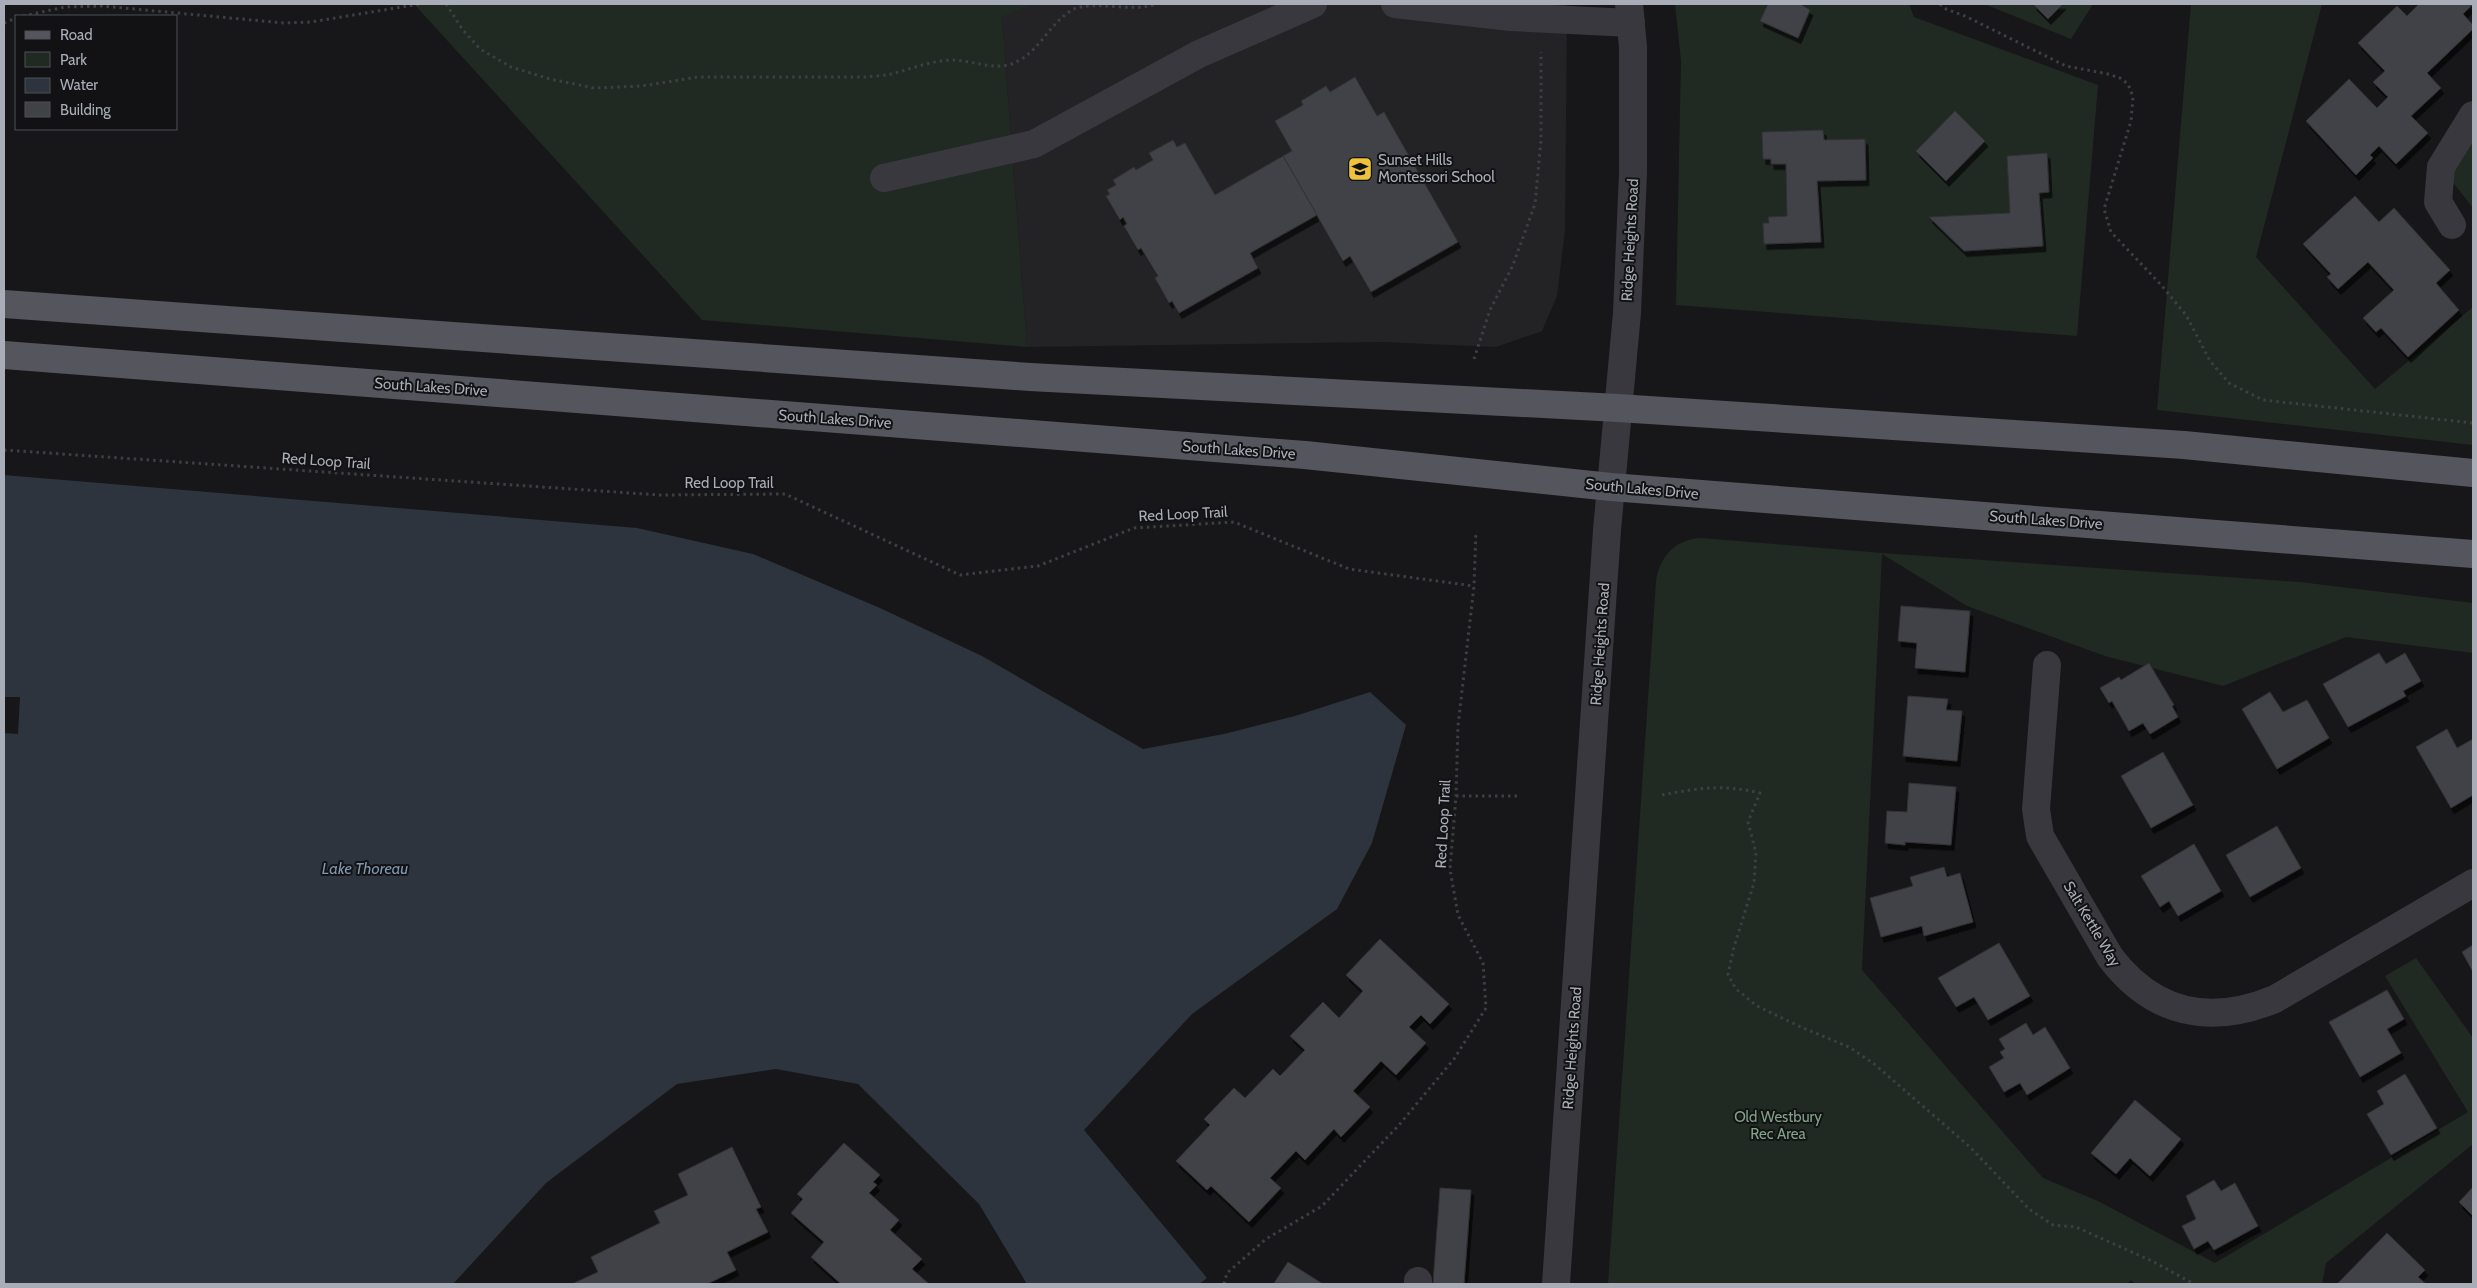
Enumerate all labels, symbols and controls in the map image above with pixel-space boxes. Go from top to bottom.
legend [15,15,178,130]
text: Road [60,26,93,44]
text: Park [60,51,87,69]
text: Water [60,76,98,94]
text: Building [60,101,111,119]
place label: Sunset Hills Montessori School [1378,151,1495,186]
school or university icon: Sunset Hills Montessori School [1347,156,1373,182]
street label: Ridge Heights Road [1618,178,1642,302]
street label: South Lakes Drive [374,374,489,400]
street label: South Lakes Drive [778,406,893,432]
street label: South Lakes Drive [1182,437,1297,463]
street label: Red Loop Trail [281,449,371,473]
street label: Red Loop Trail [685,474,774,492]
street label: South Lakes Drive [1585,475,1700,503]
street label: Red Loop Trail [1138,503,1228,525]
street label: South Lakes Drive [1989,507,2104,533]
street label: Ridge Heights Road [1587,582,1613,706]
street label: Red Loop Trail [1432,779,1454,869]
water label: Lake Thoreau [322,859,408,878]
street label: Salt Kettle Way [2060,878,2125,970]
street label: Ridge Heights Road [1559,986,1585,1110]
park label: Old Westbury Rec Area [1734,1108,1822,1143]

